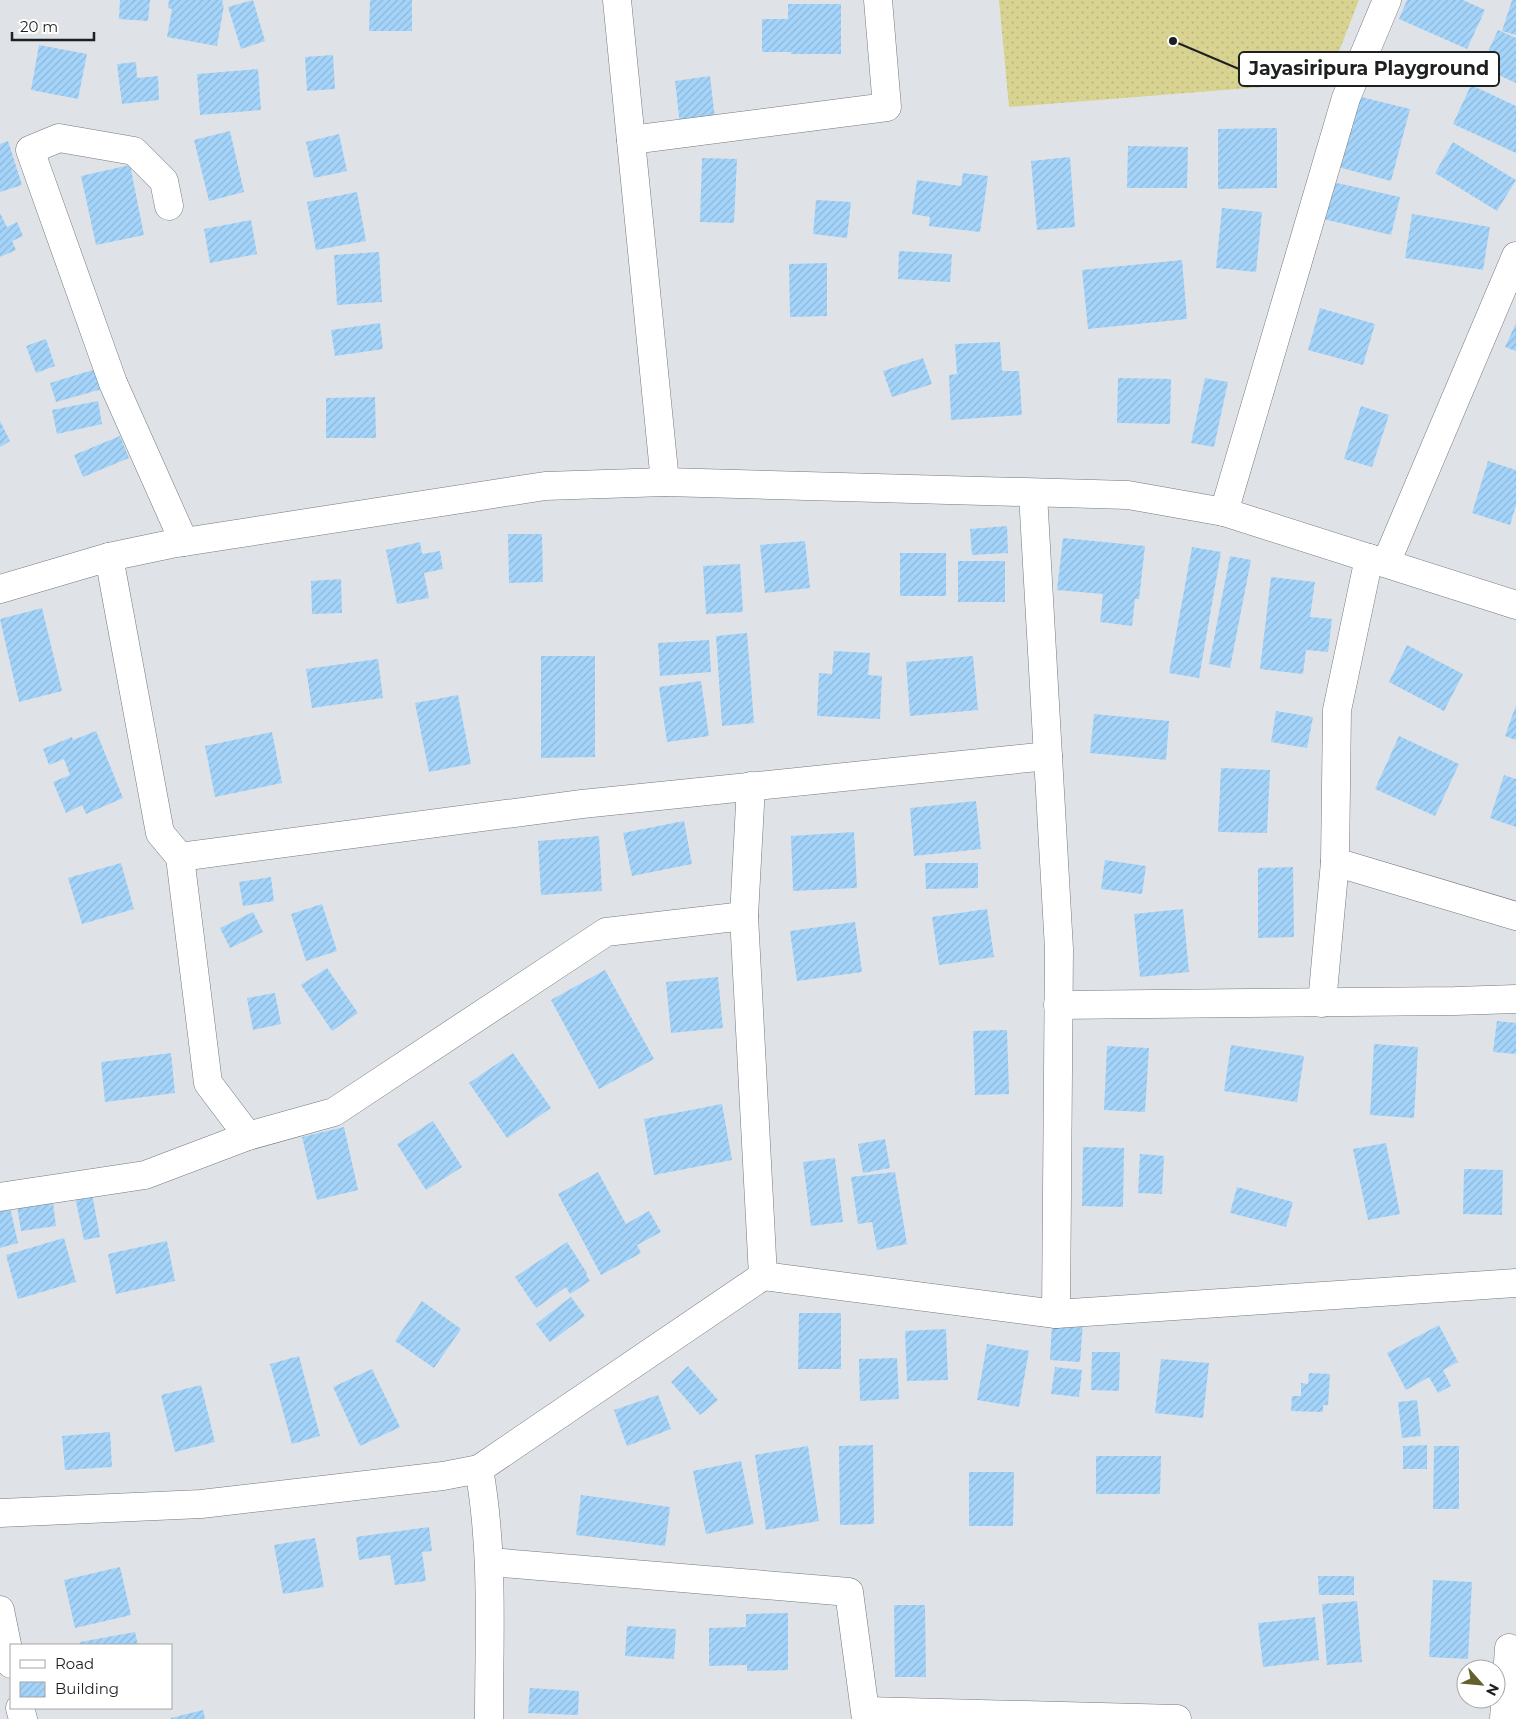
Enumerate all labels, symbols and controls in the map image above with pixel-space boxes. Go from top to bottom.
scale bar [12,10,95,42]
text: 20 m [20,17,58,36]
callout: Jayasiripura Playground [1239,52,1499,86]
text: Jayasiripura Playground [1248,57,1489,80]
legend [10,1644,172,1709]
text: Road [55,1654,94,1673]
north arrow [1456,1659,1506,1709]
text: Building [55,1679,119,1698]
text: N [1482,1681,1503,1699]

